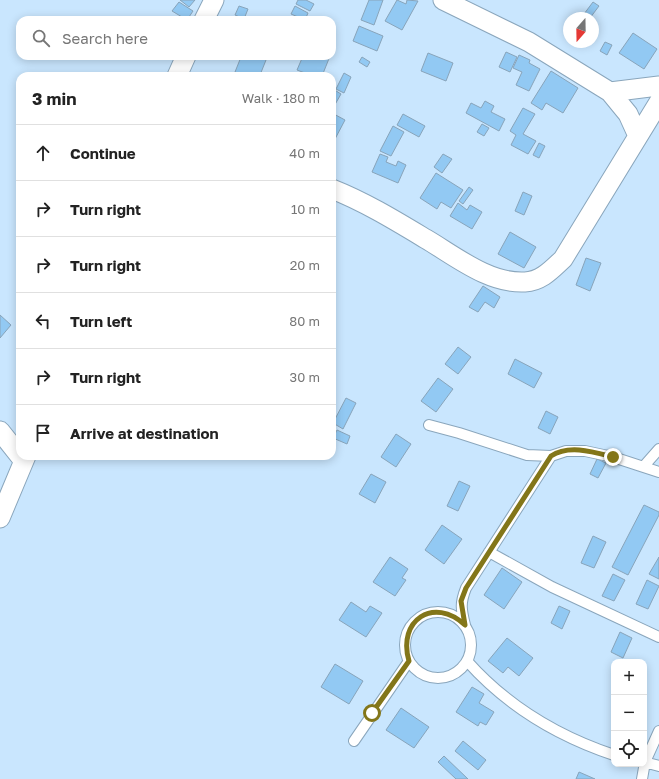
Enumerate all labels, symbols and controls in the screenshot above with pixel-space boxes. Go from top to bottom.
north arrow [563,12,599,48]
search box [16,16,336,60]
icon: search [30,27,52,49]
text: Search here [62,29,148,47]
text: 3 min [32,88,76,109]
text: Walk · 180 m [242,90,320,106]
icon: ahead [32,142,54,164]
text: Continue [70,144,136,162]
text: 40 m [289,145,320,161]
icon: right [32,198,54,220]
text: Turn right [70,200,141,218]
text: 10 m [291,201,320,217]
icon: right [32,254,54,276]
text: Turn right [70,256,141,274]
text: 20 m [290,257,320,273]
icon: left [32,310,54,332]
text: Turn left [70,312,132,330]
text: 80 m [289,313,320,329]
icon: right [32,366,54,388]
text: Turn right [70,368,141,386]
text: 30 m [290,369,320,385]
icon: arrive [32,422,54,444]
text: Arrive at destination [70,424,219,442]
route end [604,448,622,466]
map controls [611,659,647,767]
button: + [611,659,647,695]
button: − [611,695,647,731]
route start [363,704,381,722]
button: locate [611,731,647,767]

